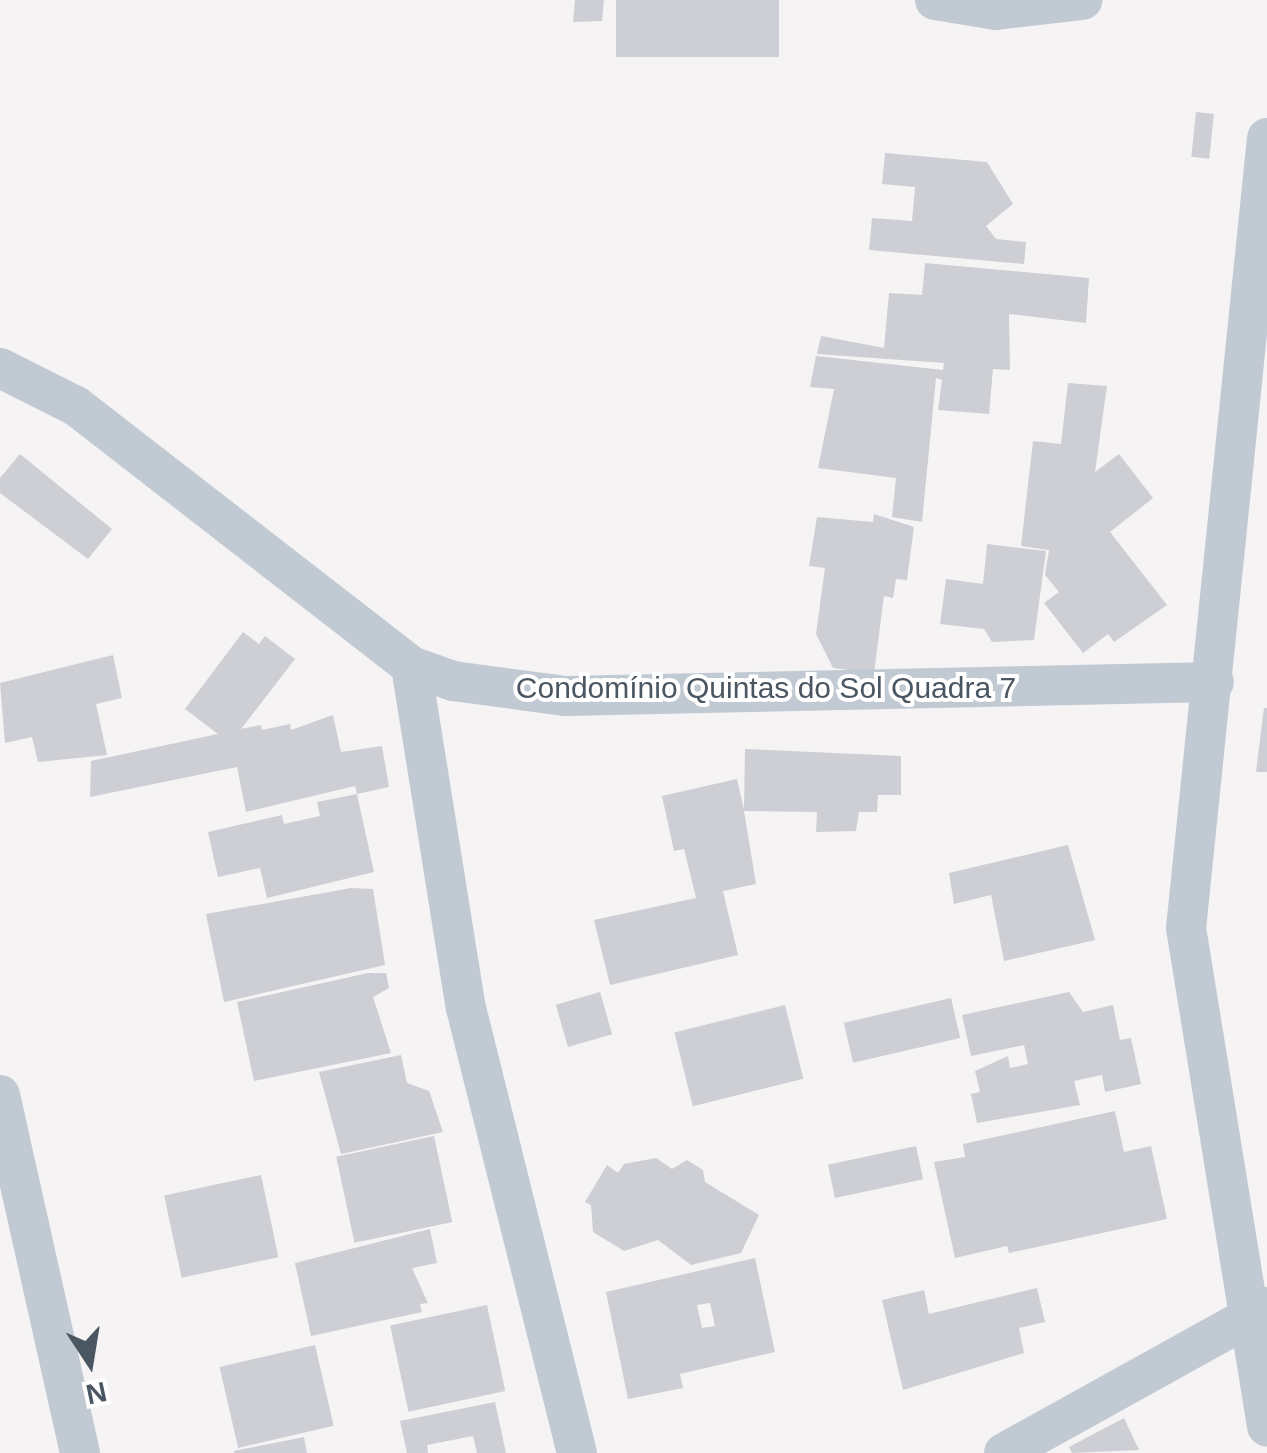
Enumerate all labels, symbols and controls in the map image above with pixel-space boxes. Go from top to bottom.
street label: Condomínio Quintas do Sol Quadra 7 [516,670,1016,706]
north arrow [40,1313,140,1413]
text: N [83,1376,109,1410]

